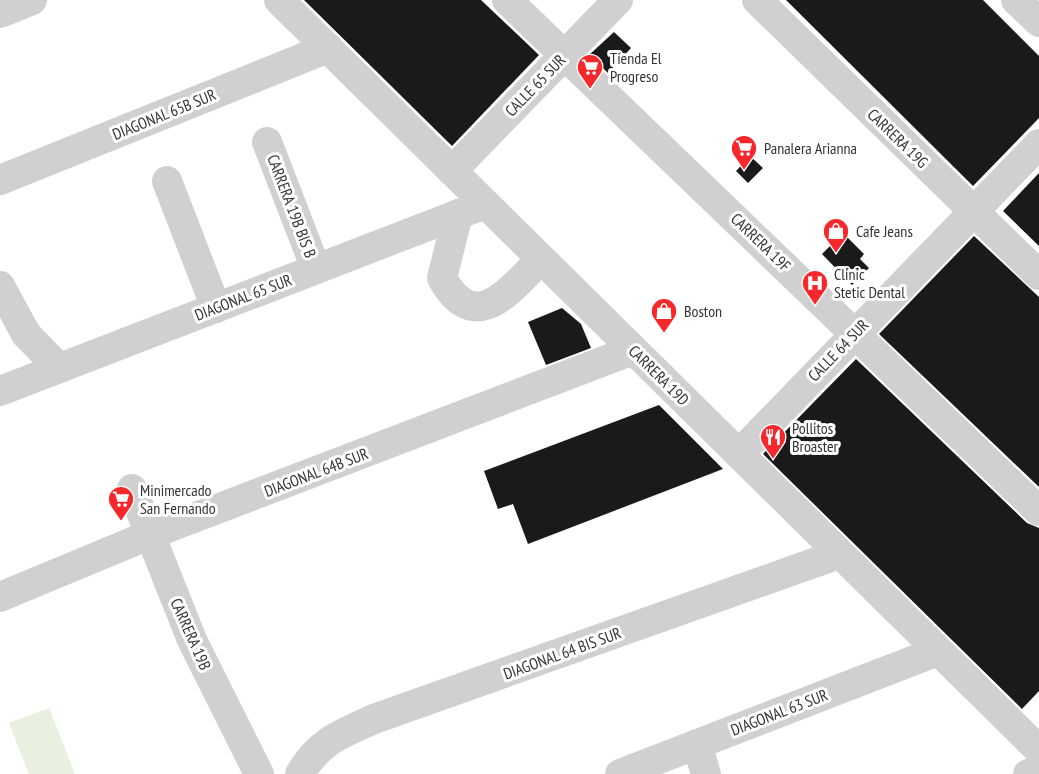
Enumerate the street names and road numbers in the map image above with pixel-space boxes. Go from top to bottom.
street label: CALLE 65 SUR [500,50,570,120]
street label: DIAGONAL 65B SUR [109,84,219,144]
street label: CARRERA 19G [863,104,933,172]
street label: CARRERA 19B BIS B [263,152,321,260]
street label: CARRERA 19F [727,209,795,275]
street label: DIAGONAL 65 SUR [192,269,295,325]
street label: CALLE 64 SUR [803,315,873,385]
street label: CARRERA 19D [625,341,693,409]
street label: DIAGONAL 64B SUR [261,443,371,501]
street label: CARRERA 19B [166,595,216,673]
street label: DIAGONAL 64 BIS SUR [500,622,624,684]
street label: DIAGONAL 63 SUR [728,684,831,740]

